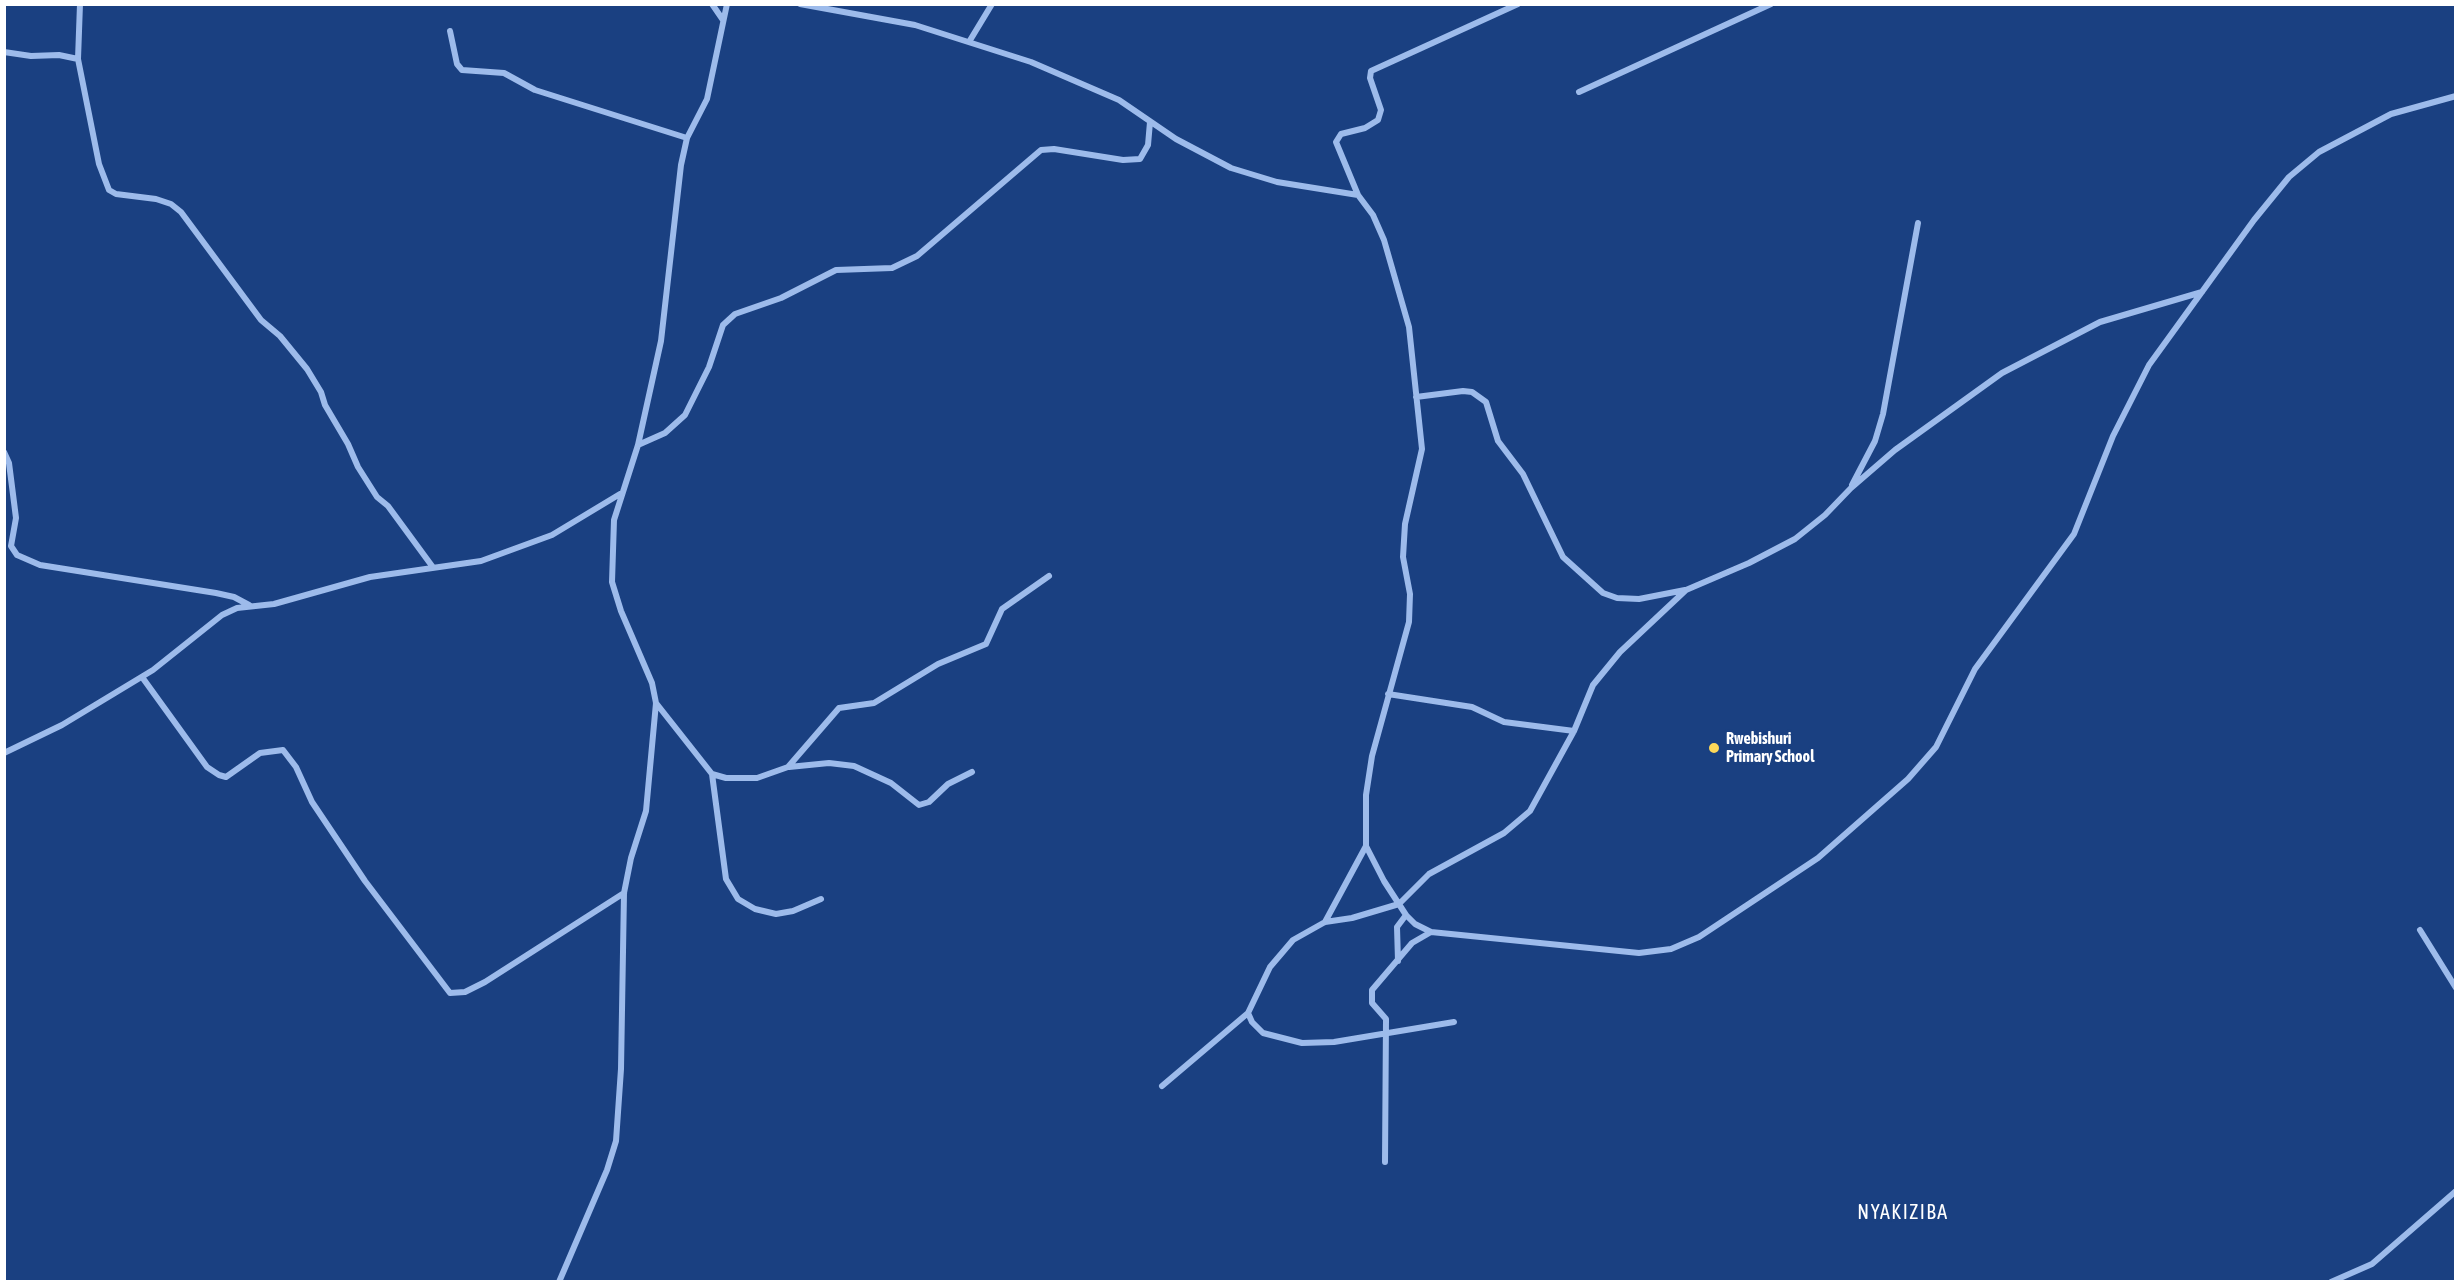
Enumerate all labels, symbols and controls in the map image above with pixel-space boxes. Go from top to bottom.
place label: Rwebishuri Primary School [1726,729,1814,767]
marker: Rwebishuri Primary School [1707,741,1721,755]
district label: NYAKIZIBA [1857,1201,1949,1225]

